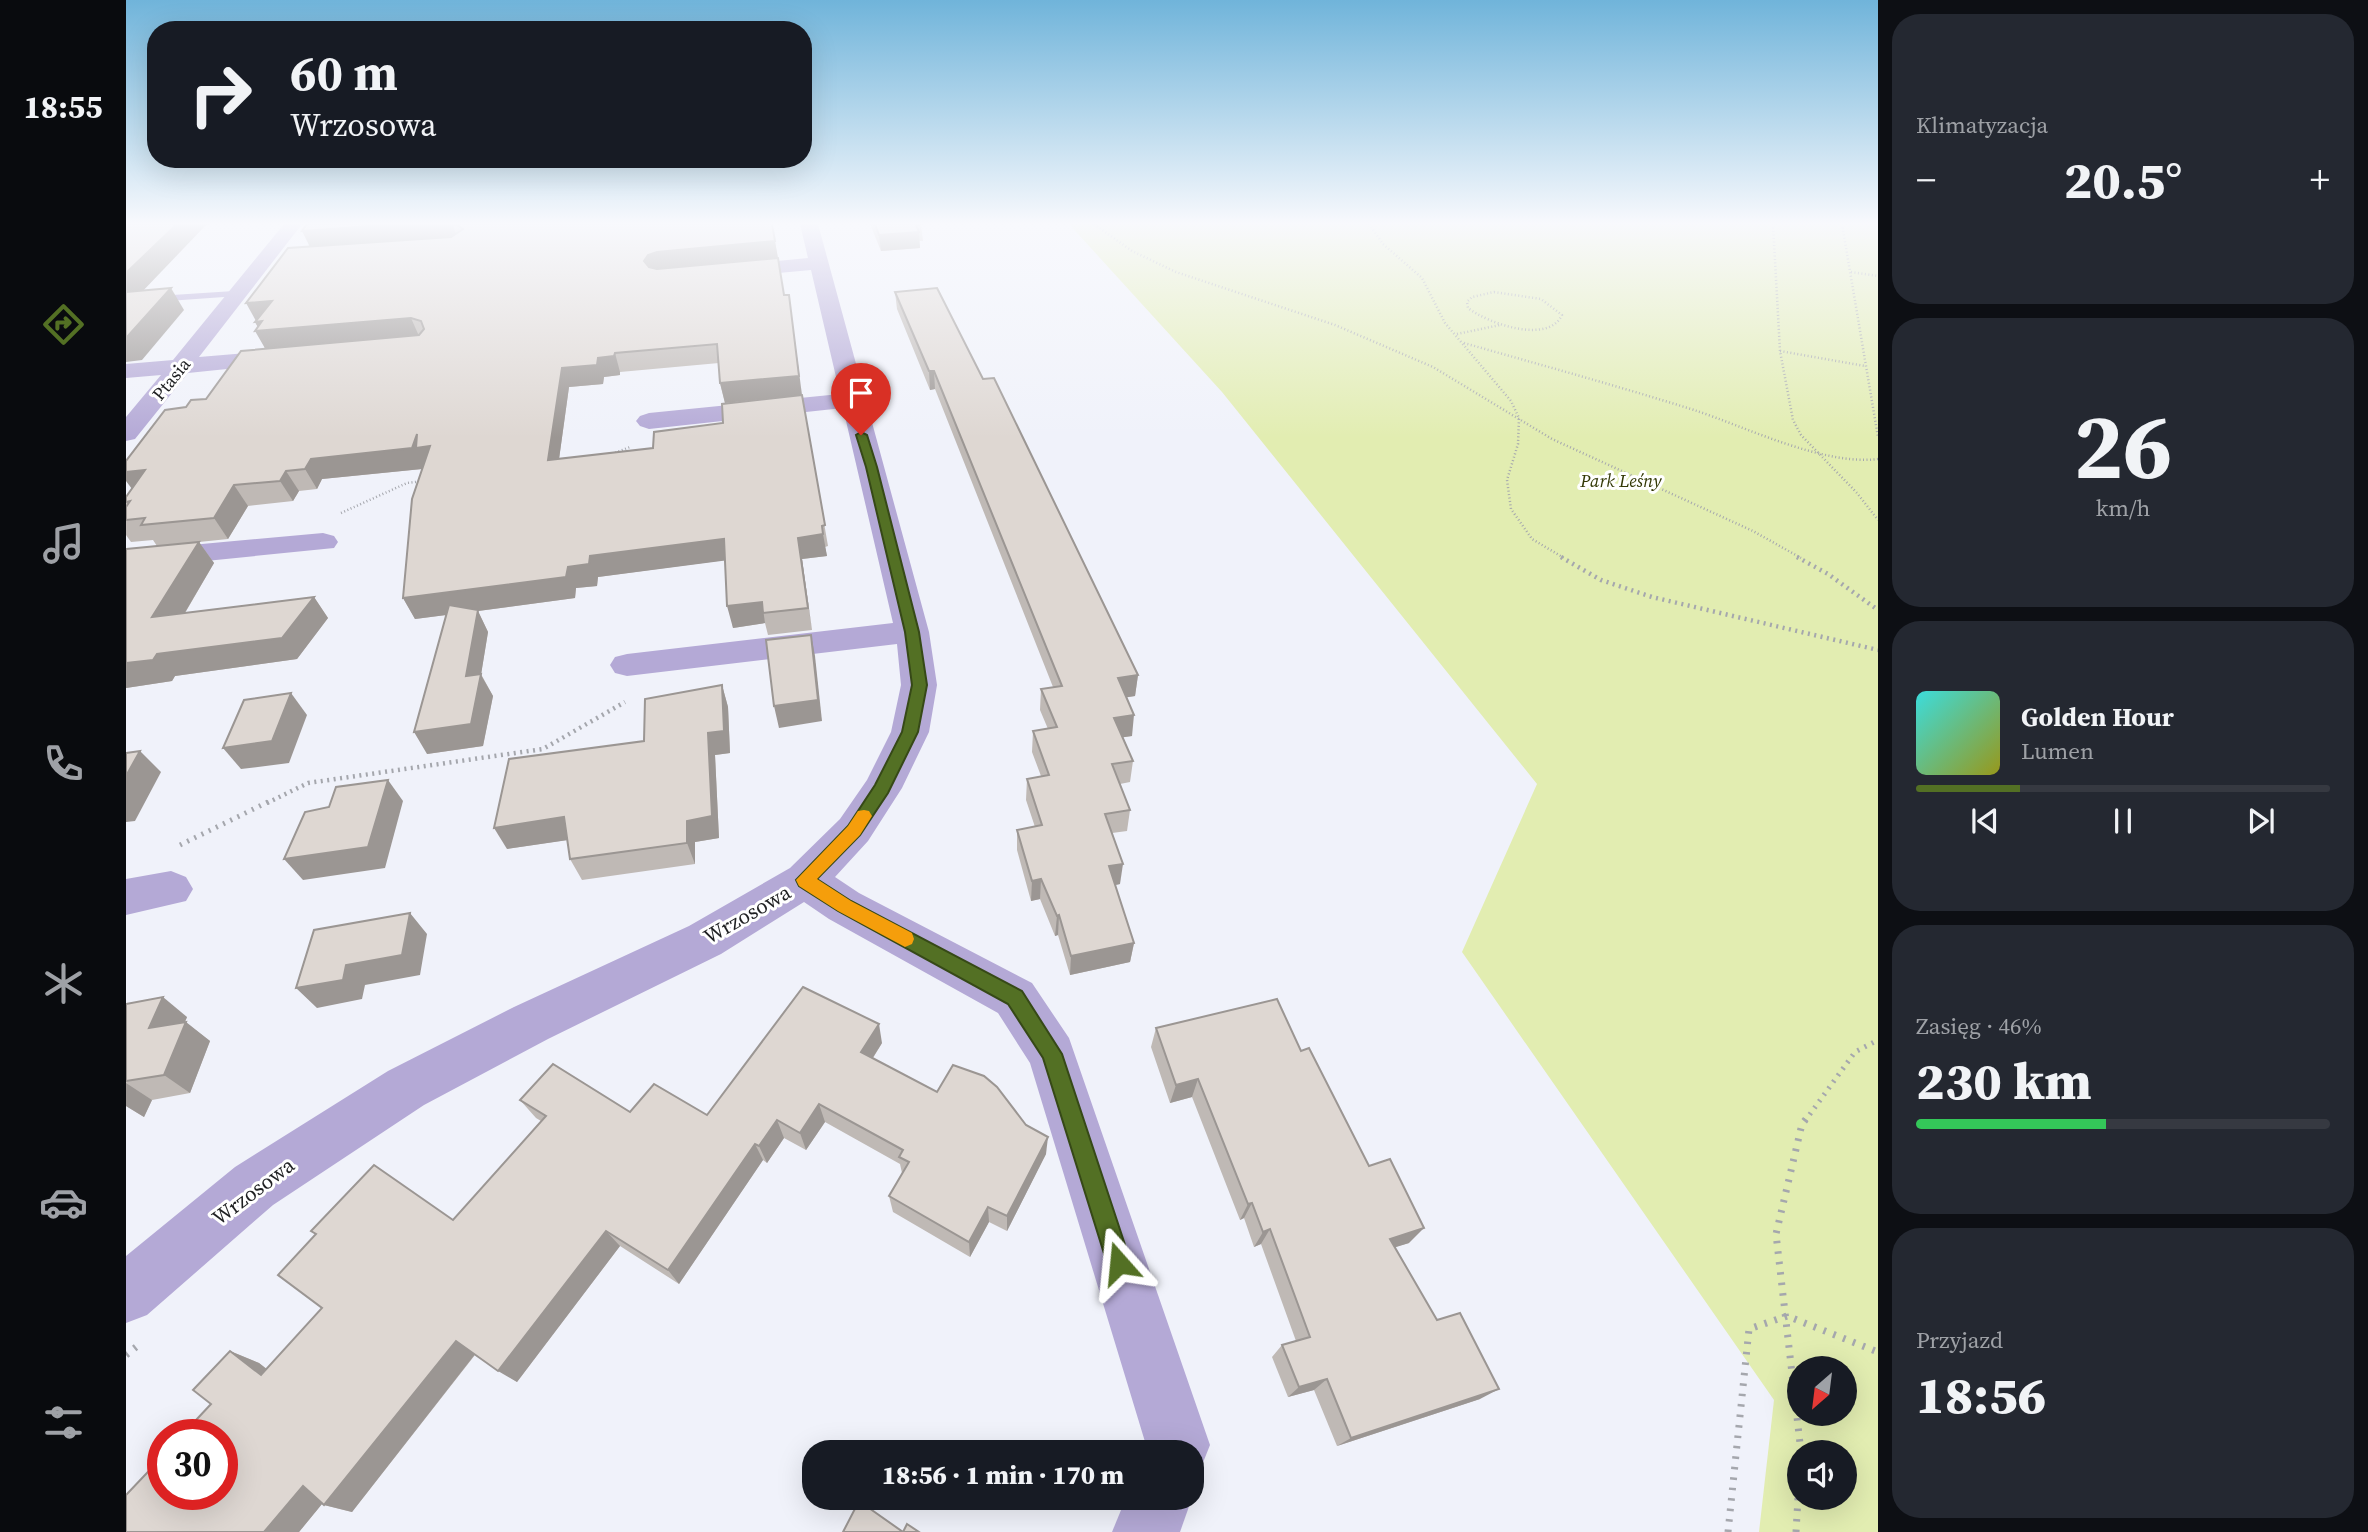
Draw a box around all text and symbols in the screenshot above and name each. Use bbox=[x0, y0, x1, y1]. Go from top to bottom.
text: 60 m bbox=[290, 39, 398, 106]
icon: right bbox=[175, 49, 266, 140]
text: 18:55 bbox=[24, 85, 102, 129]
text: Wrzosowa bbox=[290, 103, 437, 147]
text: Klimatyzacja bbox=[1916, 109, 2048, 141]
text: 20.5° bbox=[2064, 144, 2182, 215]
text: − bbox=[1916, 154, 1936, 206]
text: + bbox=[2310, 154, 2330, 206]
icon: directions bbox=[39, 300, 88, 349]
street label: Ptasia bbox=[146, 352, 196, 406]
pin bbox=[831, 363, 891, 435]
icon: arrive bbox=[842, 374, 880, 412]
text: 26 bbox=[2074, 384, 2172, 508]
park label: Park Leśny bbox=[1579, 468, 1662, 493]
text: km/h bbox=[2096, 492, 2150, 524]
icon: music bbox=[39, 519, 88, 568]
text: Golden Hour bbox=[2021, 699, 2174, 735]
text: Lumen bbox=[2021, 735, 2094, 767]
icon: phone bbox=[39, 739, 88, 788]
icon: previous bbox=[1966, 802, 2004, 840]
icon: pause bbox=[2104, 802, 2142, 840]
icon: next bbox=[2242, 802, 2280, 840]
street label: Wrzosowa bbox=[698, 877, 796, 951]
icon: climate bbox=[39, 959, 88, 1008]
text: Zasięg · 46% bbox=[1916, 1010, 2042, 1042]
text: 230 km bbox=[1916, 1045, 2092, 1116]
street label: Wrzosowa bbox=[206, 1150, 300, 1232]
icon: car bbox=[39, 1178, 88, 1227]
position arrow bbox=[1082, 1226, 1156, 1300]
text: Przyjazd bbox=[1916, 1324, 2003, 1356]
north arrow bbox=[1787, 1356, 1857, 1426]
map controls bbox=[1787, 1356, 1857, 1510]
text: 18:56 bbox=[1916, 1359, 2046, 1430]
icon: filters bbox=[39, 1398, 88, 1447]
speed limit sign: 30 bbox=[147, 1419, 238, 1510]
button: sound bbox=[1787, 1440, 1857, 1510]
text: 18:56 · 1 min · 170 m bbox=[882, 1457, 1124, 1493]

